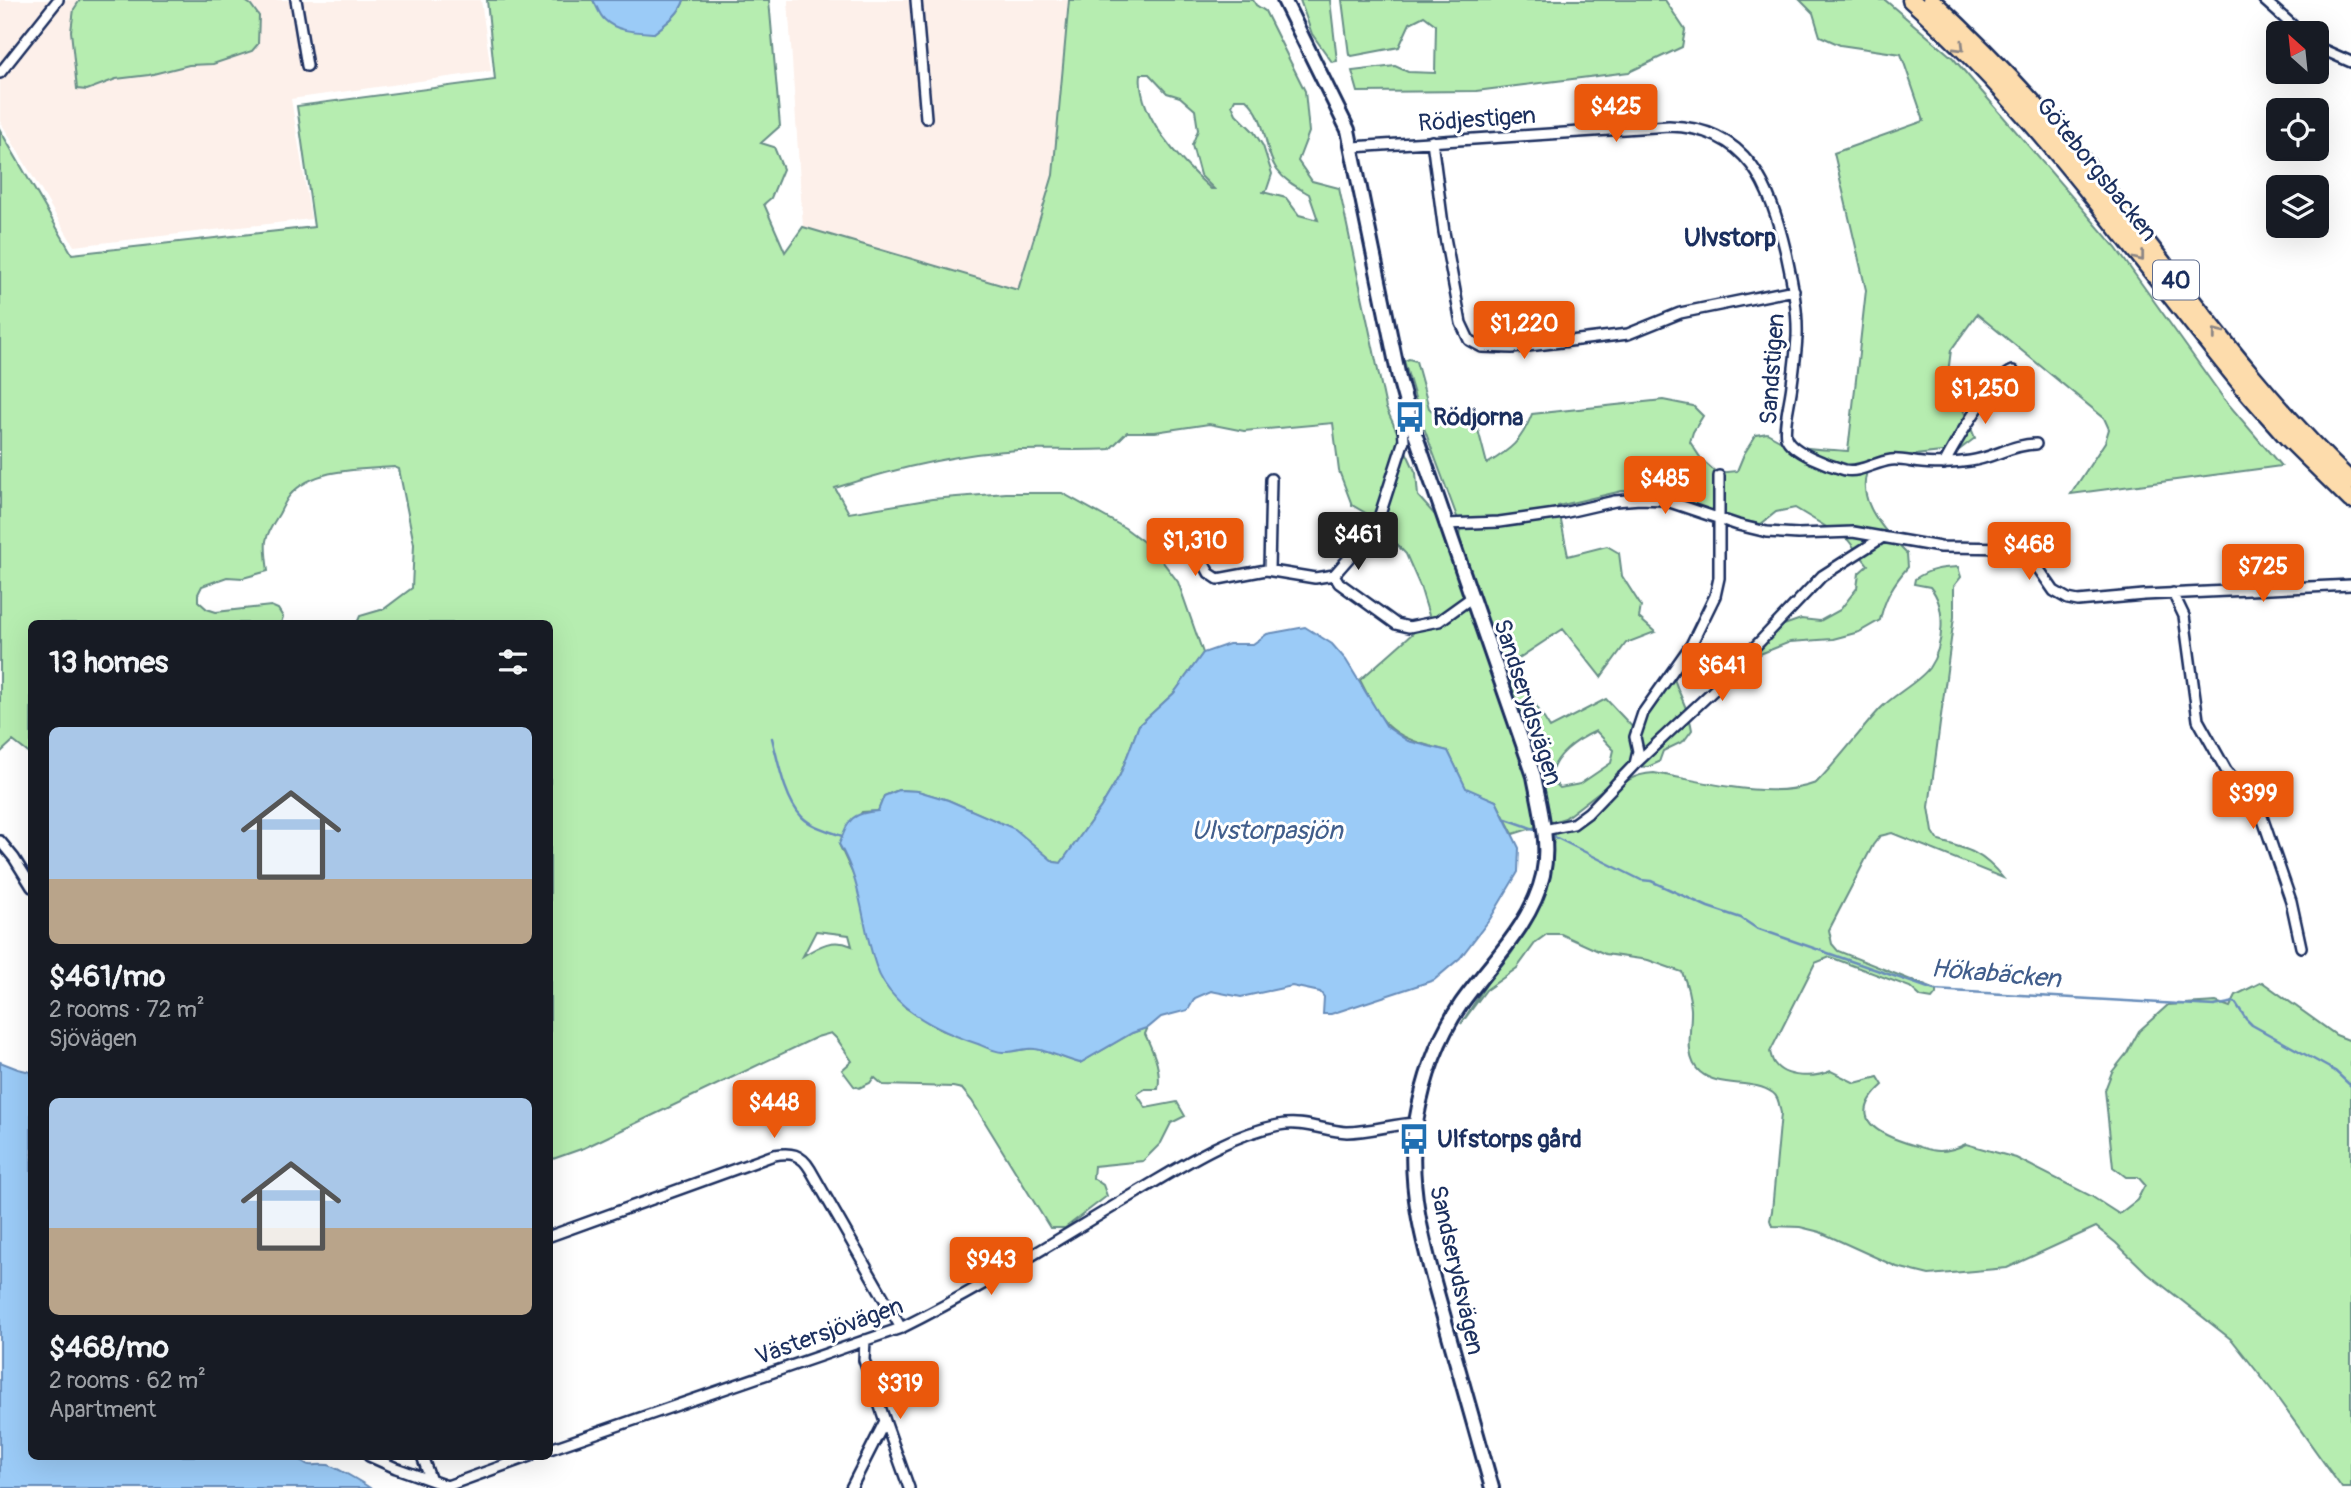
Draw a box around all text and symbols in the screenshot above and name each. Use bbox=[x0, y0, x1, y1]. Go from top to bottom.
north arrow bbox=[2266, 21, 2329, 84]
map controls bbox=[2266, 21, 2329, 238]
one-way arrow bbox=[1952, 39, 1965, 52]
pin: $425 bbox=[1575, 85, 1657, 144]
text: $425 bbox=[1590, 92, 1642, 121]
street label: Göteborgsbacken bbox=[2030, 92, 2163, 247]
button: locate bbox=[2266, 98, 2329, 161]
street label: Rödjestigen bbox=[1417, 101, 1537, 138]
button: layers bbox=[2266, 175, 2329, 238]
district label: Ulvstorp bbox=[1684, 222, 1776, 254]
one-way arrow bbox=[2131, 249, 2144, 262]
road number: 40 bbox=[2153, 260, 2199, 300]
pin: $1,220 bbox=[1467, 302, 1581, 361]
text: $1,220 bbox=[1490, 309, 1558, 338]
street label: Sandstigen bbox=[1754, 312, 1791, 426]
one-way arrow bbox=[2213, 329, 2225, 342]
pin: $1,250 bbox=[1928, 366, 2042, 426]
text: $1,250 bbox=[1951, 374, 2019, 403]
bus stop icon: Rödjorna bbox=[1393, 400, 1427, 434]
place label: Rödjorna bbox=[1433, 403, 1524, 432]
pin: $485 bbox=[1624, 456, 1706, 516]
text: $485 bbox=[1640, 464, 1690, 493]
pin: $461 bbox=[1317, 512, 1399, 572]
pin: $1,310 bbox=[1138, 518, 1252, 578]
text: $461 bbox=[1334, 520, 1382, 549]
pin: $468 bbox=[1988, 522, 2070, 582]
text: $1,310 bbox=[1163, 526, 1227, 555]
text: $468 bbox=[2004, 530, 2054, 559]
pin: $725 bbox=[2222, 544, 2304, 604]
text: $725 bbox=[2238, 552, 2288, 581]
street label: Sandserydsvägen bbox=[1487, 615, 1568, 789]
icon: filters bbox=[494, 643, 532, 681]
text: 13 homes bbox=[49, 644, 168, 681]
pin: $641 bbox=[1681, 644, 1763, 703]
text: $641 bbox=[1698, 651, 1746, 680]
icon: home bbox=[228, 772, 354, 898]
pin: $399 bbox=[2212, 772, 2294, 831]
text: $399 bbox=[2229, 779, 2278, 808]
water label: Ulvstorpasjön bbox=[1191, 815, 1344, 847]
water label: Hökabäcken bbox=[1930, 952, 2063, 996]
text: $461/mo bbox=[49, 958, 165, 995]
text: 2 rooms · 72 m² bbox=[49, 995, 205, 1024]
text: Sjövägen bbox=[49, 1024, 137, 1053]
pin: $448 bbox=[733, 1080, 815, 1140]
text: $448 bbox=[749, 1088, 799, 1117]
bus stop icon: Ulfstorps gård bbox=[1397, 1122, 1431, 1156]
place label: Ulfstorps gård bbox=[1437, 1125, 1582, 1154]
icon: home bbox=[228, 1143, 354, 1269]
street label: Sandserydsvägen bbox=[1423, 1183, 1490, 1358]
pin: $943 bbox=[950, 1238, 1032, 1297]
text: $943 bbox=[966, 1245, 1016, 1274]
street label: Västersjövägen bbox=[751, 1291, 907, 1372]
text: $468/mo bbox=[49, 1329, 169, 1366]
pin: $319 bbox=[859, 1362, 941, 1421]
text: 2 rooms · 62 m² bbox=[49, 1366, 206, 1395]
text: $319 bbox=[877, 1369, 923, 1398]
text: Apartment bbox=[49, 1395, 156, 1424]

